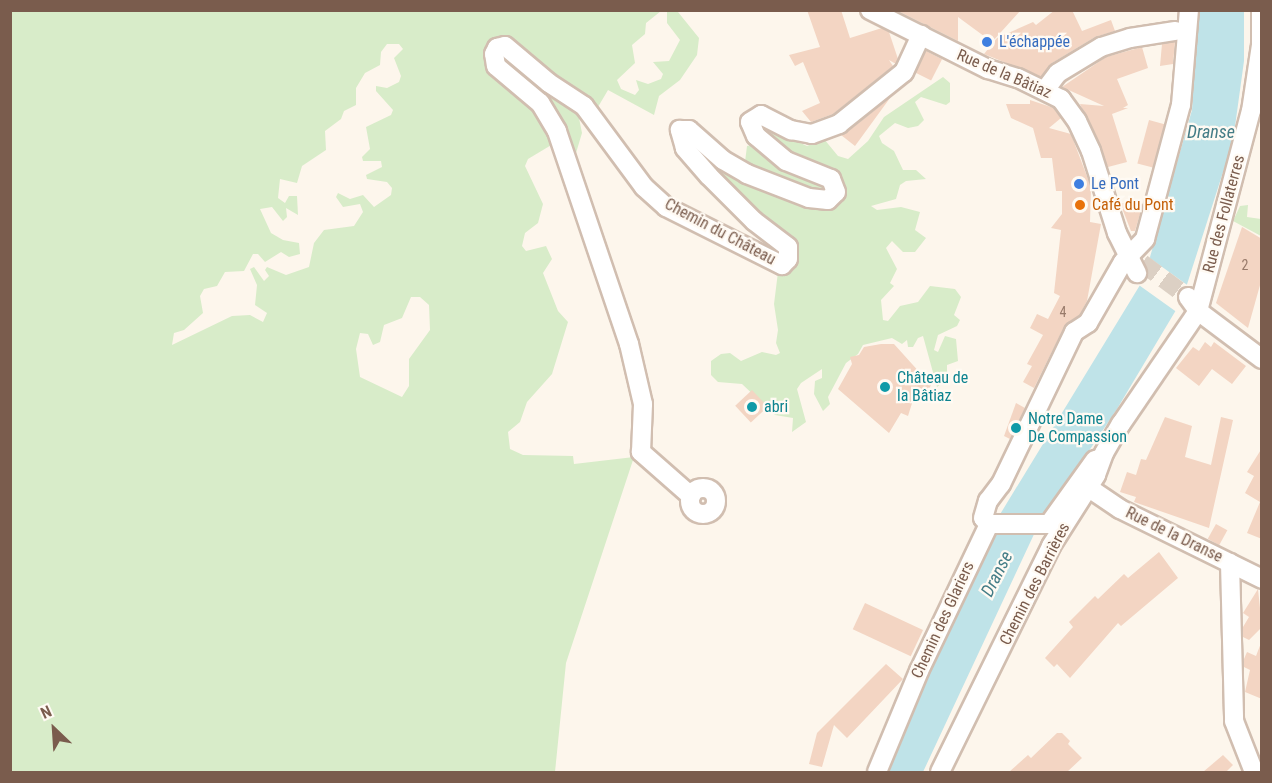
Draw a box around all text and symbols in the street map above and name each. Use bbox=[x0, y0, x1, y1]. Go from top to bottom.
place label: L'échappée bbox=[999, 32, 1070, 52]
marker: L'échappée bbox=[980, 35, 994, 49]
street label: Rue de la Bâtiaz bbox=[954, 45, 1054, 103]
water label: Dranse bbox=[1187, 121, 1235, 143]
street label: Rue des Follaterres bbox=[1199, 153, 1249, 275]
place label: Le Pont bbox=[1091, 174, 1139, 194]
marker: Le Pont bbox=[1072, 177, 1086, 191]
street label: Chemin du Château bbox=[661, 195, 779, 269]
place label: Café du Pont bbox=[1092, 195, 1173, 215]
marker: Café du Pont bbox=[1073, 198, 1087, 212]
house number: 2 bbox=[1242, 257, 1248, 273]
house number: 4 bbox=[1060, 304, 1066, 320]
place label: Château de la Bâtiaz bbox=[897, 368, 968, 406]
marker: Château de la Bâtiaz bbox=[878, 380, 892, 394]
place label: abri bbox=[764, 397, 788, 417]
marker: abri bbox=[745, 400, 759, 414]
place label: Notre Dame De Compassion bbox=[1028, 409, 1127, 447]
marker: Notre Dame De Compassion bbox=[1009, 421, 1023, 435]
street label: Rue de la Dranse bbox=[1122, 503, 1226, 567]
street label: Chemin des Barrières bbox=[996, 520, 1074, 648]
water label: Dranse bbox=[977, 548, 1017, 600]
street label: Chemin des Glariers bbox=[907, 558, 979, 682]
north arrow bbox=[24, 699, 84, 759]
text: N bbox=[38, 702, 55, 723]

